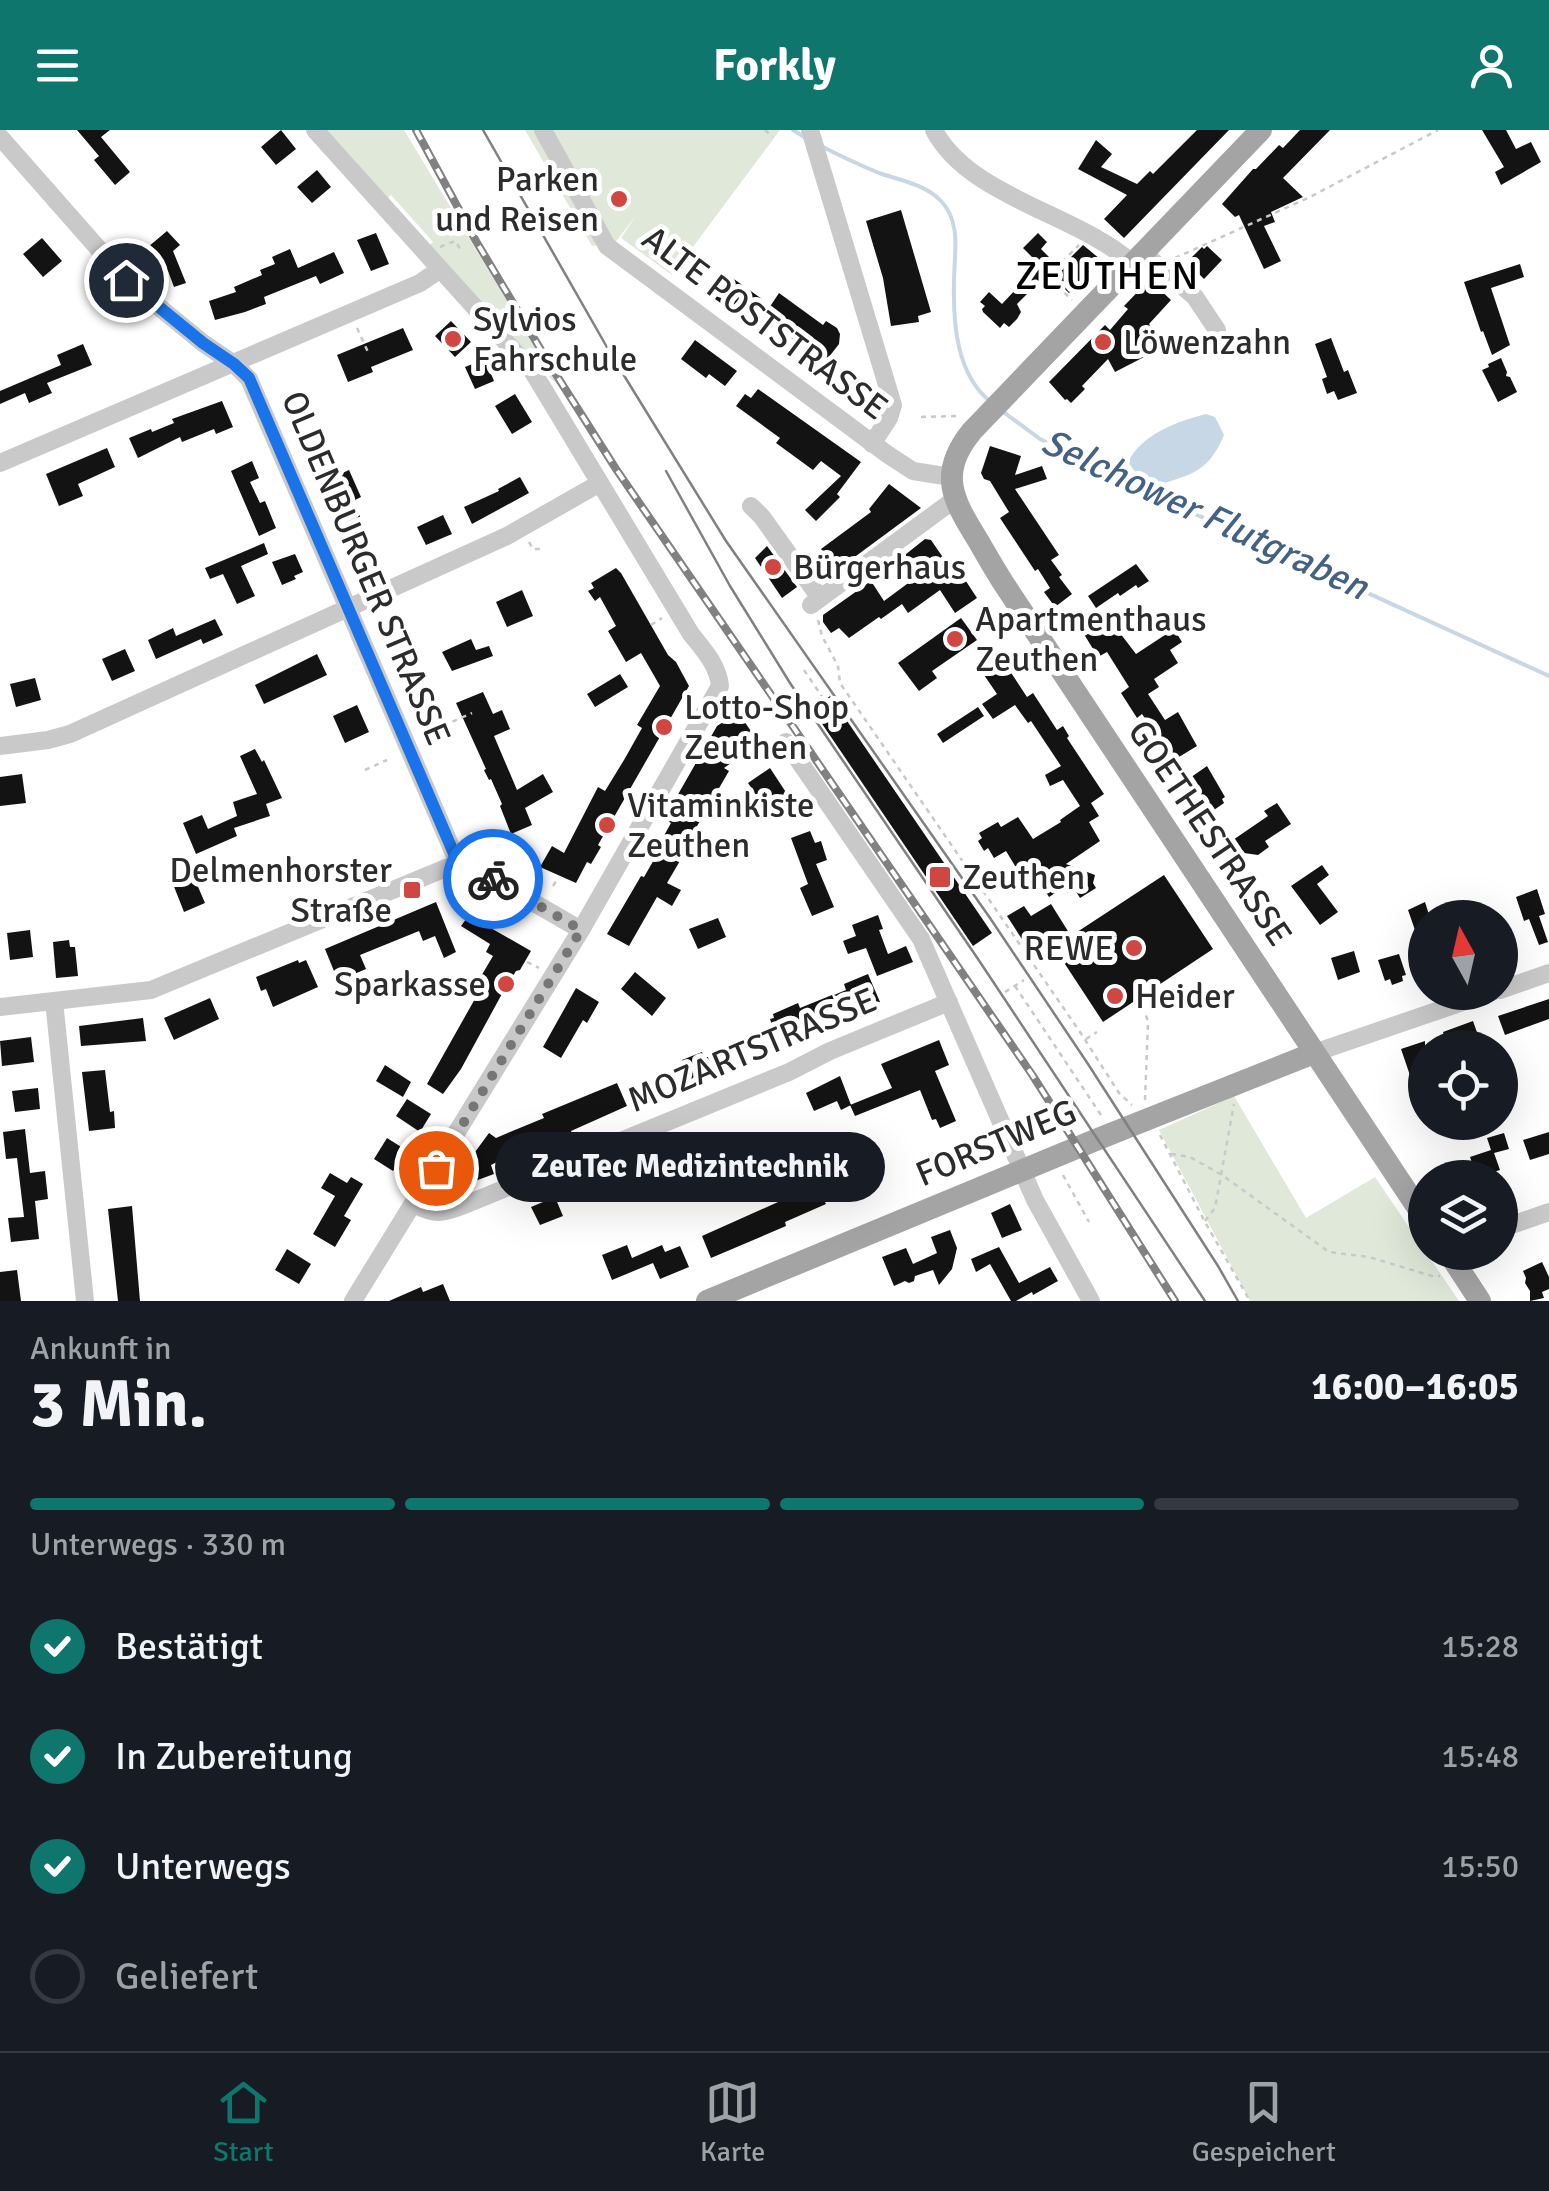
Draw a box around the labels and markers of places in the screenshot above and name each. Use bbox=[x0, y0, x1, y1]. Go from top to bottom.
place label: Parken und Reisen bbox=[435, 158, 599, 241]
marker: Parken und Reisen bbox=[608, 188, 630, 210]
pin bbox=[84, 238, 169, 323]
place label: Sylvios Fahrschule bbox=[473, 298, 637, 381]
place label: Löwenzahn bbox=[1123, 321, 1291, 364]
marker: Sylvios Fahrschule bbox=[442, 328, 464, 350]
marker: Löwenzahn bbox=[1092, 331, 1114, 353]
place label: Bürgerhaus bbox=[793, 546, 966, 589]
marker: Bürgerhaus bbox=[762, 556, 784, 578]
place label: Apartmenthaus Zeuthen bbox=[975, 598, 1207, 681]
marker: Apartmenthaus Zeuthen bbox=[944, 628, 966, 650]
place label: Lotto-Shop Zeuthen bbox=[684, 686, 849, 769]
marker: Lotto-Shop Zeuthen bbox=[653, 716, 675, 738]
place label: Vitaminkiste Zeuthen bbox=[627, 784, 814, 867]
marker: Vitaminkiste Zeuthen bbox=[596, 814, 618, 836]
place label: Delmenhorster Straße bbox=[169, 849, 392, 932]
place label: Zeuthen bbox=[962, 856, 1085, 899]
marker: Zeuthen bbox=[927, 864, 953, 890]
marker: Delmenhorster Straße bbox=[401, 879, 423, 901]
place label: REWE bbox=[1024, 927, 1114, 970]
marker: REWE bbox=[1123, 937, 1145, 959]
place label: Sparkasse bbox=[334, 963, 486, 1006]
marker: Sparkasse bbox=[495, 973, 517, 995]
place label: Heider bbox=[1135, 975, 1235, 1018]
marker: Heider bbox=[1104, 985, 1126, 1007]
pin bbox=[394, 1126, 479, 1211]
callout: ZeuTec Medizintechnik bbox=[496, 1133, 886, 1203]

